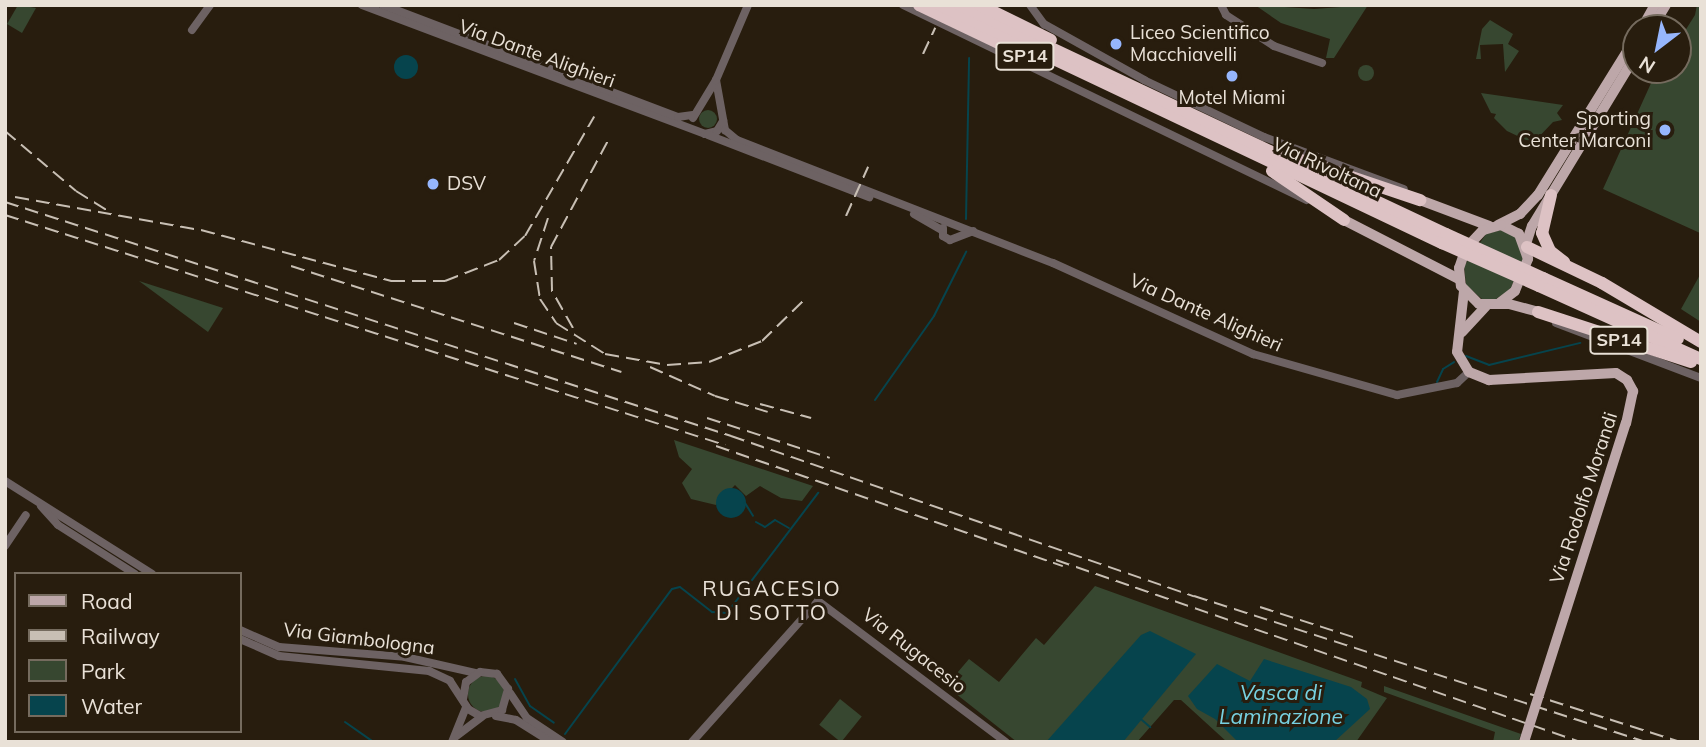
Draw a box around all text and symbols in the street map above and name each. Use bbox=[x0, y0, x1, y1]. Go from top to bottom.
north arrow bbox=[1622, 14, 1692, 84]
street label: Via Dante Alighieri bbox=[456, 15, 618, 93]
place label: Liceo Scientifico Macchiavelli bbox=[1130, 22, 1270, 66]
marker: Liceo Scientifico Macchiavelli bbox=[1108, 36, 1124, 52]
road number: SP14 bbox=[995, 42, 1055, 70]
text: N bbox=[1634, 51, 1659, 79]
marker: Motel Miami bbox=[1224, 68, 1240, 84]
place label: Motel Miami bbox=[1179, 87, 1285, 109]
place label: Sporting Center Marconi bbox=[1518, 108, 1651, 152]
marker: Sporting Center Marconi bbox=[1657, 122, 1673, 138]
street label: Via Rivoltana bbox=[1269, 133, 1385, 203]
place label: DSV bbox=[447, 173, 486, 195]
marker: DSV bbox=[425, 176, 441, 192]
street label: Via Dante Alighieri bbox=[1126, 269, 1286, 357]
road number: SP14 bbox=[1589, 326, 1649, 354]
street label: Via Rodolfo Morandi bbox=[1545, 409, 1623, 587]
legend bbox=[14, 572, 242, 733]
district label: RUGACESIO DI SOTTO bbox=[703, 575, 841, 625]
text: Road bbox=[81, 588, 132, 614]
street label: Via Rugacesio bbox=[858, 603, 970, 699]
street label: Via Giambologna bbox=[282, 618, 436, 660]
text: Railway bbox=[81, 623, 160, 649]
text: Park bbox=[81, 658, 125, 684]
water label: Vasca di Laminazione bbox=[1219, 679, 1343, 729]
text: Water bbox=[81, 693, 142, 719]

